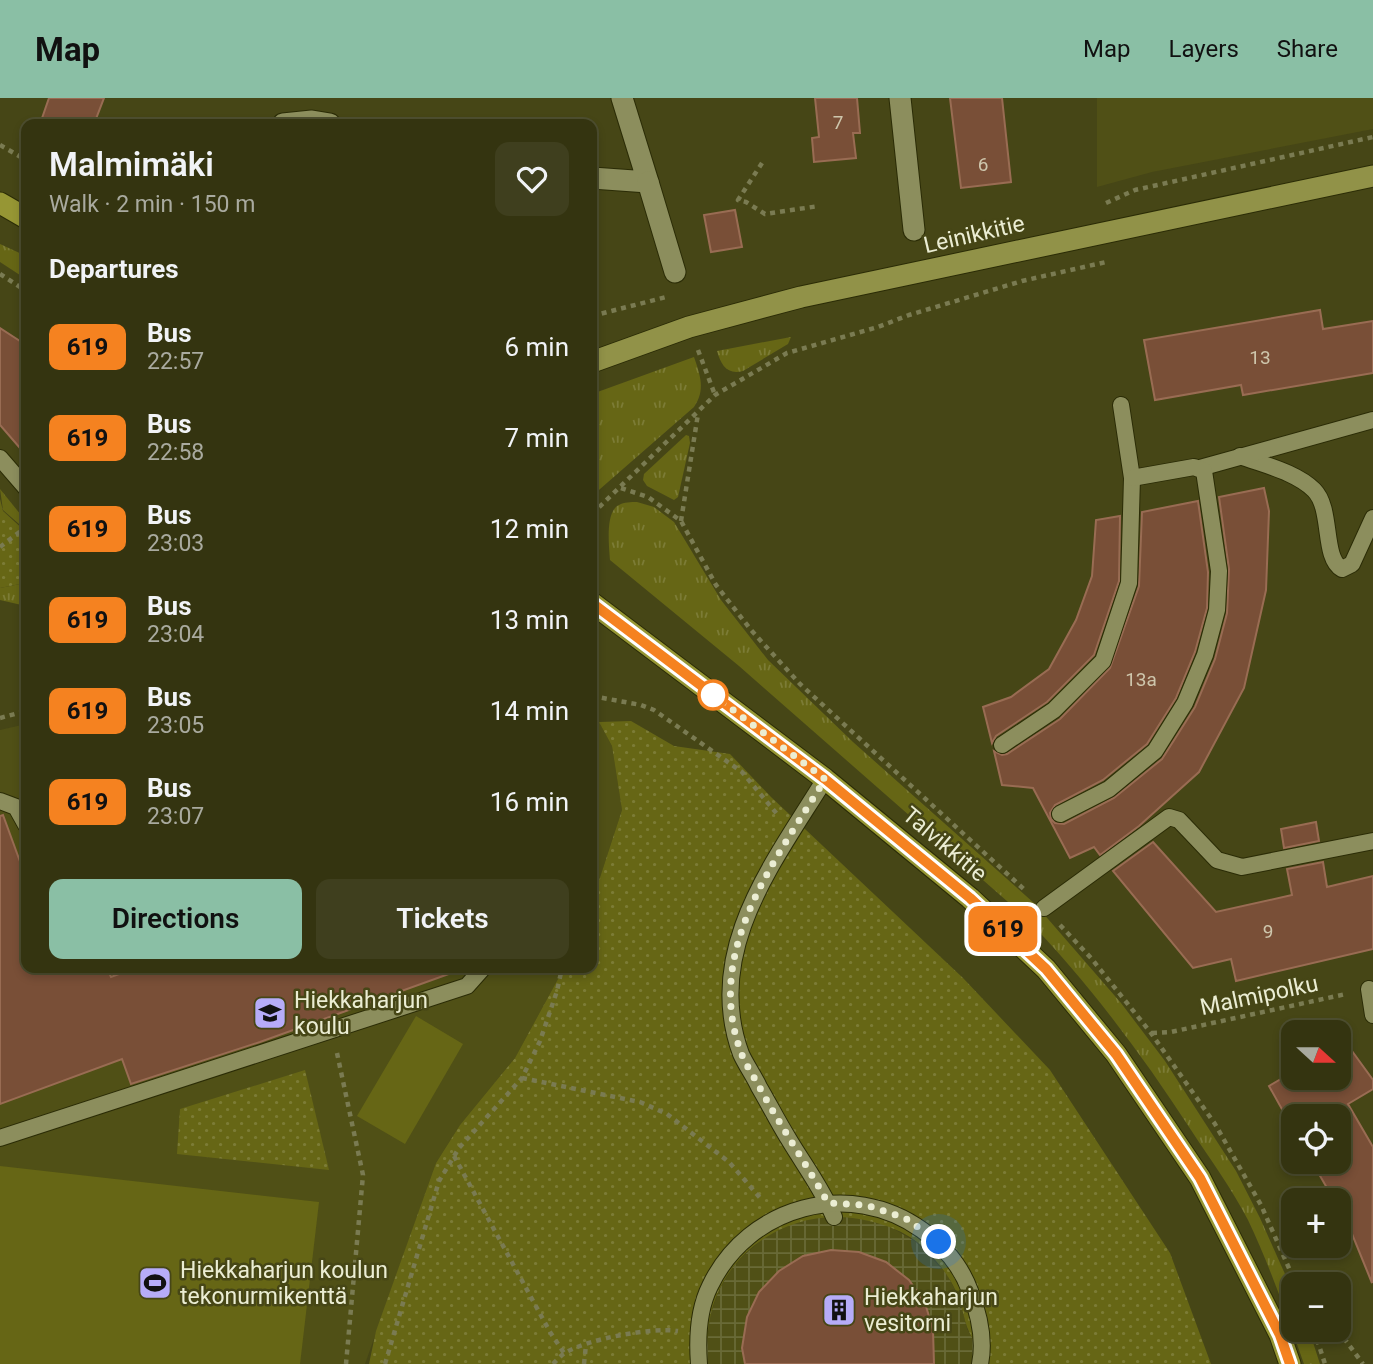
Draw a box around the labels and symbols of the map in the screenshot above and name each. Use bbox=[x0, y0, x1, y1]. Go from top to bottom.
house number: 7 bbox=[833, 111, 843, 134]
house number: 6 bbox=[978, 153, 988, 176]
street label: Leinikkitie bbox=[921, 210, 1027, 259]
house number: 13 bbox=[1249, 346, 1271, 369]
house number: 13a bbox=[1125, 668, 1157, 691]
unlabelled marker bbox=[698, 680, 728, 710]
street label: Talvikkitie bbox=[897, 801, 992, 887]
line badge: 619 bbox=[963, 906, 1043, 952]
house number: 9 bbox=[1263, 920, 1273, 943]
street label: Malmipolku bbox=[1198, 970, 1321, 1021]
place label: Hiekkaharjun koulu bbox=[294, 987, 428, 1040]
school or university icon: Hiekkaharjun koulu bbox=[251, 994, 289, 1032]
north arrow bbox=[1281, 1020, 1351, 1090]
your location bbox=[921, 1224, 956, 1259]
place label: Hiekkaharjun koulun tekonurmikenttä bbox=[180, 1257, 388, 1310]
sports icon: Hiekkaharjun koulun tekonurmikenttä bbox=[136, 1264, 174, 1302]
place label: Hiekkaharjun vesitorni bbox=[864, 1284, 998, 1337]
building icon: Hiekkaharjun vesitorni bbox=[820, 1291, 858, 1329]

